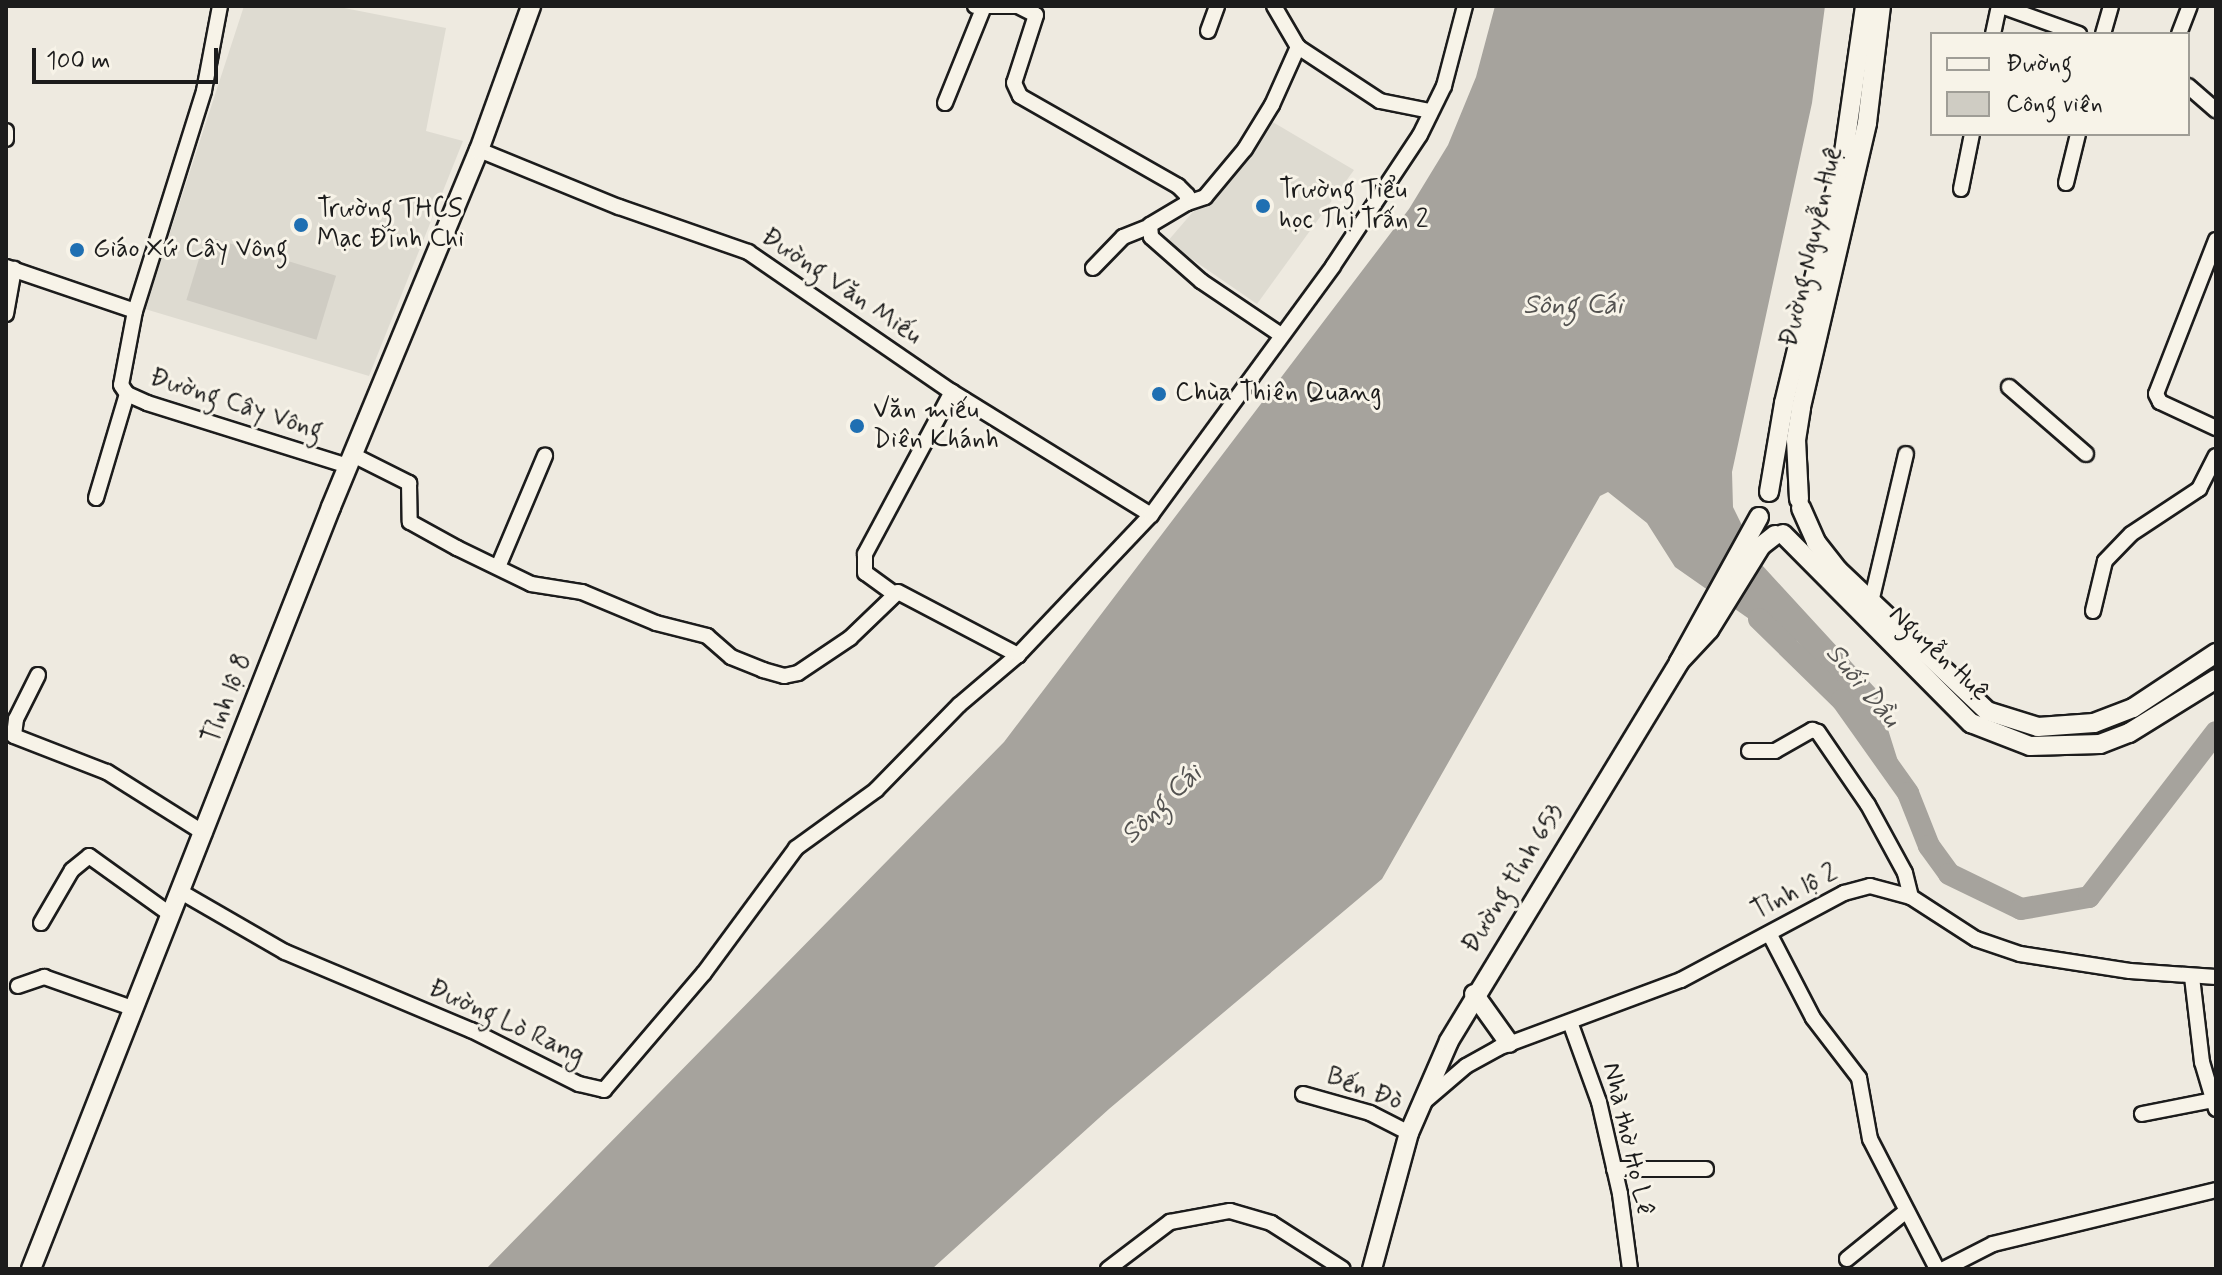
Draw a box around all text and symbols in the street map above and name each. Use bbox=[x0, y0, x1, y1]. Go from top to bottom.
scale bar bbox=[36, 32, 222, 82]
legend bbox=[1930, 32, 2190, 136]
text: 100 m bbox=[46, 46, 110, 77]
text: Đường bbox=[2006, 49, 2072, 80]
text: Công viên bbox=[2006, 89, 2103, 120]
street label: Đường Nguyễn Huệ bbox=[1774, 143, 1850, 351]
place label: Trường Tiểu học Thị Trấn 2 bbox=[1279, 175, 1427, 236]
place label: Trường THCS Mạc Đĩnh Chi bbox=[317, 194, 467, 256]
marker: Trường Tiểu học Thị Trấn 2 bbox=[1254, 197, 1272, 215]
marker: Trường THCS Mạc Đĩnh Chi bbox=[292, 216, 310, 234]
street label: Đường Văn Miếu bbox=[757, 223, 925, 351]
place label: Giáo Xứ Cây Vông bbox=[93, 234, 288, 266]
marker: Giáo Xứ Cây Vông bbox=[68, 241, 86, 259]
water label: Sông Cái bbox=[1522, 289, 1624, 323]
street label: Đường Cây Vông bbox=[145, 362, 327, 448]
place label: Chùa Thiên Quang bbox=[1175, 378, 1376, 410]
marker: Chùa Thiên Quang bbox=[1150, 385, 1168, 403]
place label: Văn miếu Diên Khánh bbox=[873, 395, 1001, 456]
marker: Văn miếu Diên Khánh bbox=[848, 417, 866, 435]
street label: Nguyễn Huệ bbox=[1881, 599, 1995, 709]
water label: Suối Dầu bbox=[1817, 637, 1907, 735]
street label: Tỉnh lộ 8 bbox=[196, 649, 260, 749]
water label: Sông Cái bbox=[1114, 758, 1210, 852]
street label: Đường tỉnh 653 bbox=[1455, 798, 1573, 960]
street label: Tỉnh lộ 2 bbox=[1746, 858, 1844, 928]
street label: Đường Lò Rang bbox=[423, 973, 589, 1073]
street label: Nhà thờ Họ Lê bbox=[1594, 1060, 1660, 1218]
street label: Bến Đò bbox=[1322, 1062, 1406, 1118]

